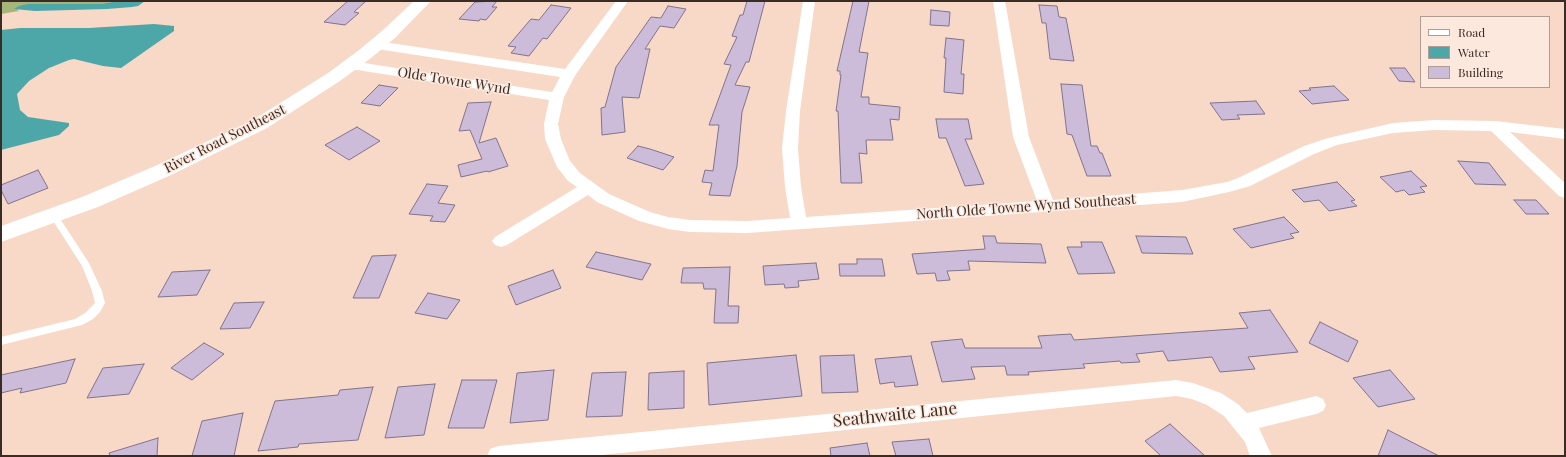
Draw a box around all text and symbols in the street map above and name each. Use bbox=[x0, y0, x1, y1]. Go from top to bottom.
legend bbox=[1420, 16, 1550, 88]
text: Road bbox=[1458, 24, 1485, 40]
text: Water bbox=[1458, 44, 1490, 60]
street label: Olde Towne Wynd bbox=[396, 64, 512, 98]
text: Building bbox=[1458, 64, 1503, 80]
street label: River Road Southeast bbox=[162, 101, 288, 177]
street label: North Olde Towne Wynd Southeast bbox=[916, 191, 1136, 223]
street label: Seathwaite Lane bbox=[832, 398, 958, 432]

